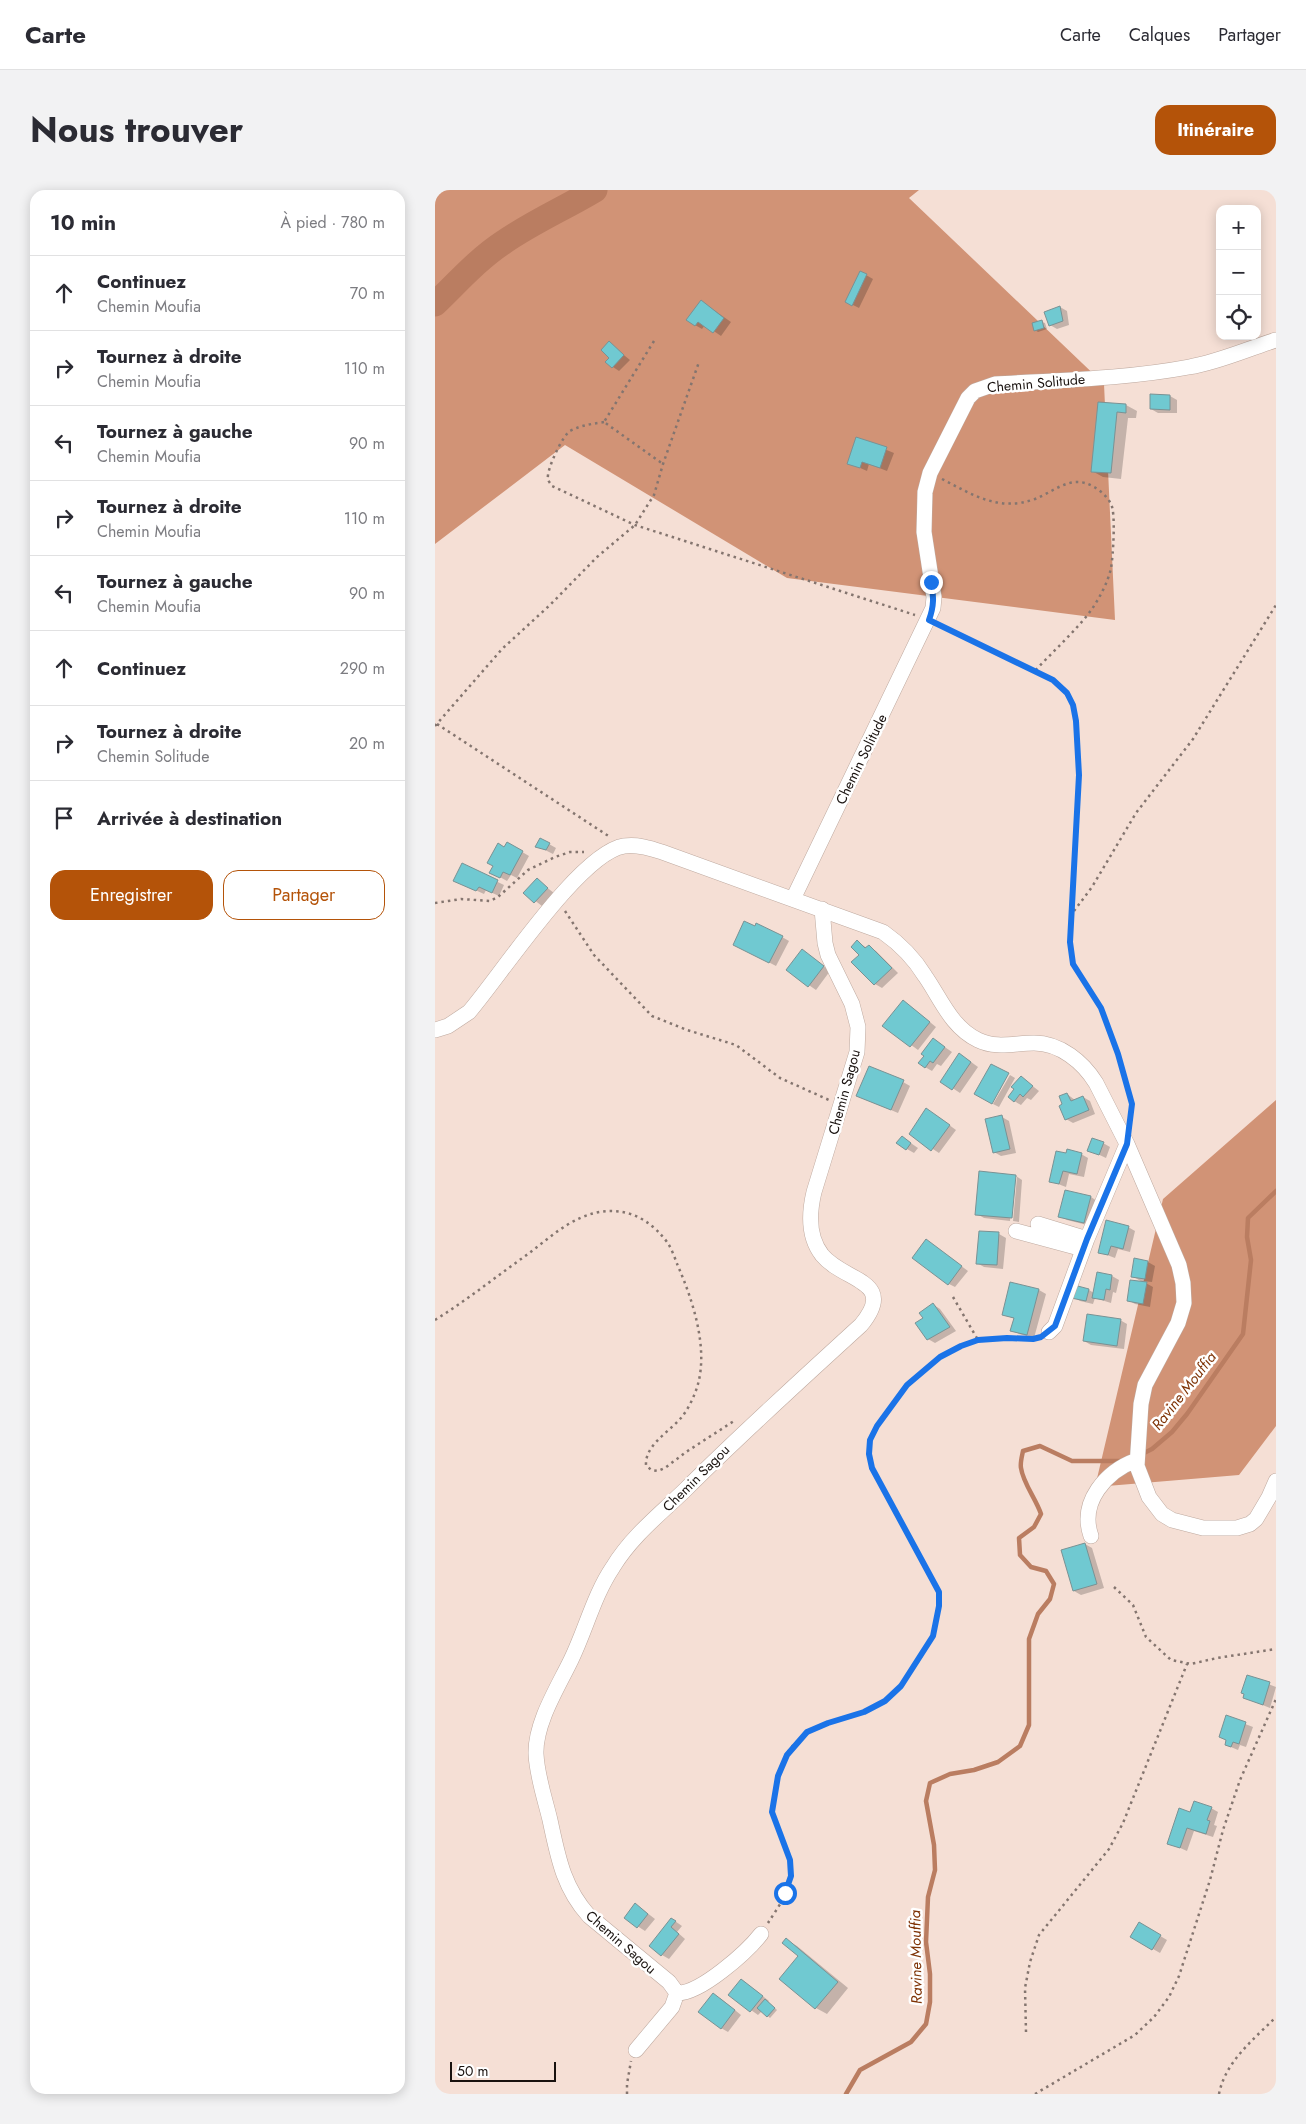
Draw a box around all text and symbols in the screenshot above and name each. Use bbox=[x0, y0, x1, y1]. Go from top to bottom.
text: Carte bbox=[25, 17, 86, 52]
text: Carte bbox=[1060, 22, 1101, 48]
text: Calques bbox=[1129, 22, 1190, 48]
text: Partager bbox=[1218, 22, 1281, 48]
text: Nous trouver bbox=[30, 105, 243, 155]
button: Itinéraire bbox=[1155, 105, 1276, 155]
map controls bbox=[1216, 205, 1261, 340]
button: + bbox=[1216, 205, 1261, 250]
text: 10 min bbox=[50, 208, 116, 238]
text: À pied · 780 m bbox=[281, 211, 385, 234]
button: − bbox=[1216, 250, 1261, 295]
text: Continuez bbox=[97, 268, 186, 295]
icon: ahead bbox=[50, 279, 78, 307]
text: 70 m bbox=[350, 282, 385, 305]
text: Chemin Moufia bbox=[97, 295, 201, 318]
button: locate bbox=[1216, 295, 1261, 340]
text: Tournez à droite bbox=[97, 343, 242, 370]
icon: right bbox=[50, 354, 78, 382]
text: 110 m bbox=[344, 357, 385, 380]
street label: Chemin Solitude bbox=[986, 369, 1086, 397]
text: Chemin Moufia bbox=[97, 370, 201, 393]
text: Tournez à gauche bbox=[97, 418, 253, 445]
icon: left bbox=[50, 429, 78, 457]
text: 90 m bbox=[349, 432, 385, 455]
text: Chemin Moufia bbox=[97, 445, 201, 468]
text: Tournez à droite bbox=[97, 493, 242, 520]
icon: right bbox=[50, 504, 78, 532]
text: 110 m bbox=[344, 507, 385, 530]
text: Chemin Moufia bbox=[97, 520, 201, 543]
text: Tournez à gauche bbox=[97, 568, 253, 595]
route end bbox=[920, 571, 943, 594]
icon: left bbox=[50, 579, 78, 607]
text: 90 m bbox=[349, 582, 385, 605]
text: Chemin Moufia bbox=[97, 595, 201, 618]
icon: ahead bbox=[50, 654, 78, 682]
text: Continuez bbox=[97, 655, 186, 682]
text: 290 m bbox=[340, 657, 385, 680]
street label: Chemin Solitude bbox=[830, 710, 892, 808]
text: Tournez à droite bbox=[97, 718, 242, 745]
icon: right bbox=[50, 729, 78, 757]
text: 20 m bbox=[349, 732, 385, 755]
text: Chemin Solitude bbox=[97, 745, 209, 768]
icon: arrive bbox=[50, 804, 78, 832]
text: Arrivée à destination bbox=[97, 805, 282, 832]
button: Enregistrer bbox=[50, 870, 213, 920]
button: Partager bbox=[223, 870, 385, 920]
street label: Chemin Sagou bbox=[823, 1047, 865, 1137]
water label: Ravine Mouffia bbox=[1146, 1347, 1222, 1435]
street label: Chemin Sagou bbox=[658, 1440, 734, 1516]
route start bbox=[774, 1882, 797, 1905]
street label: Chemin Sagou bbox=[581, 1906, 661, 1978]
water label: Ravine Mouffia bbox=[904, 1909, 928, 2004]
scale bar bbox=[450, 2059, 556, 2082]
text: 50 m bbox=[457, 2061, 488, 2081]

